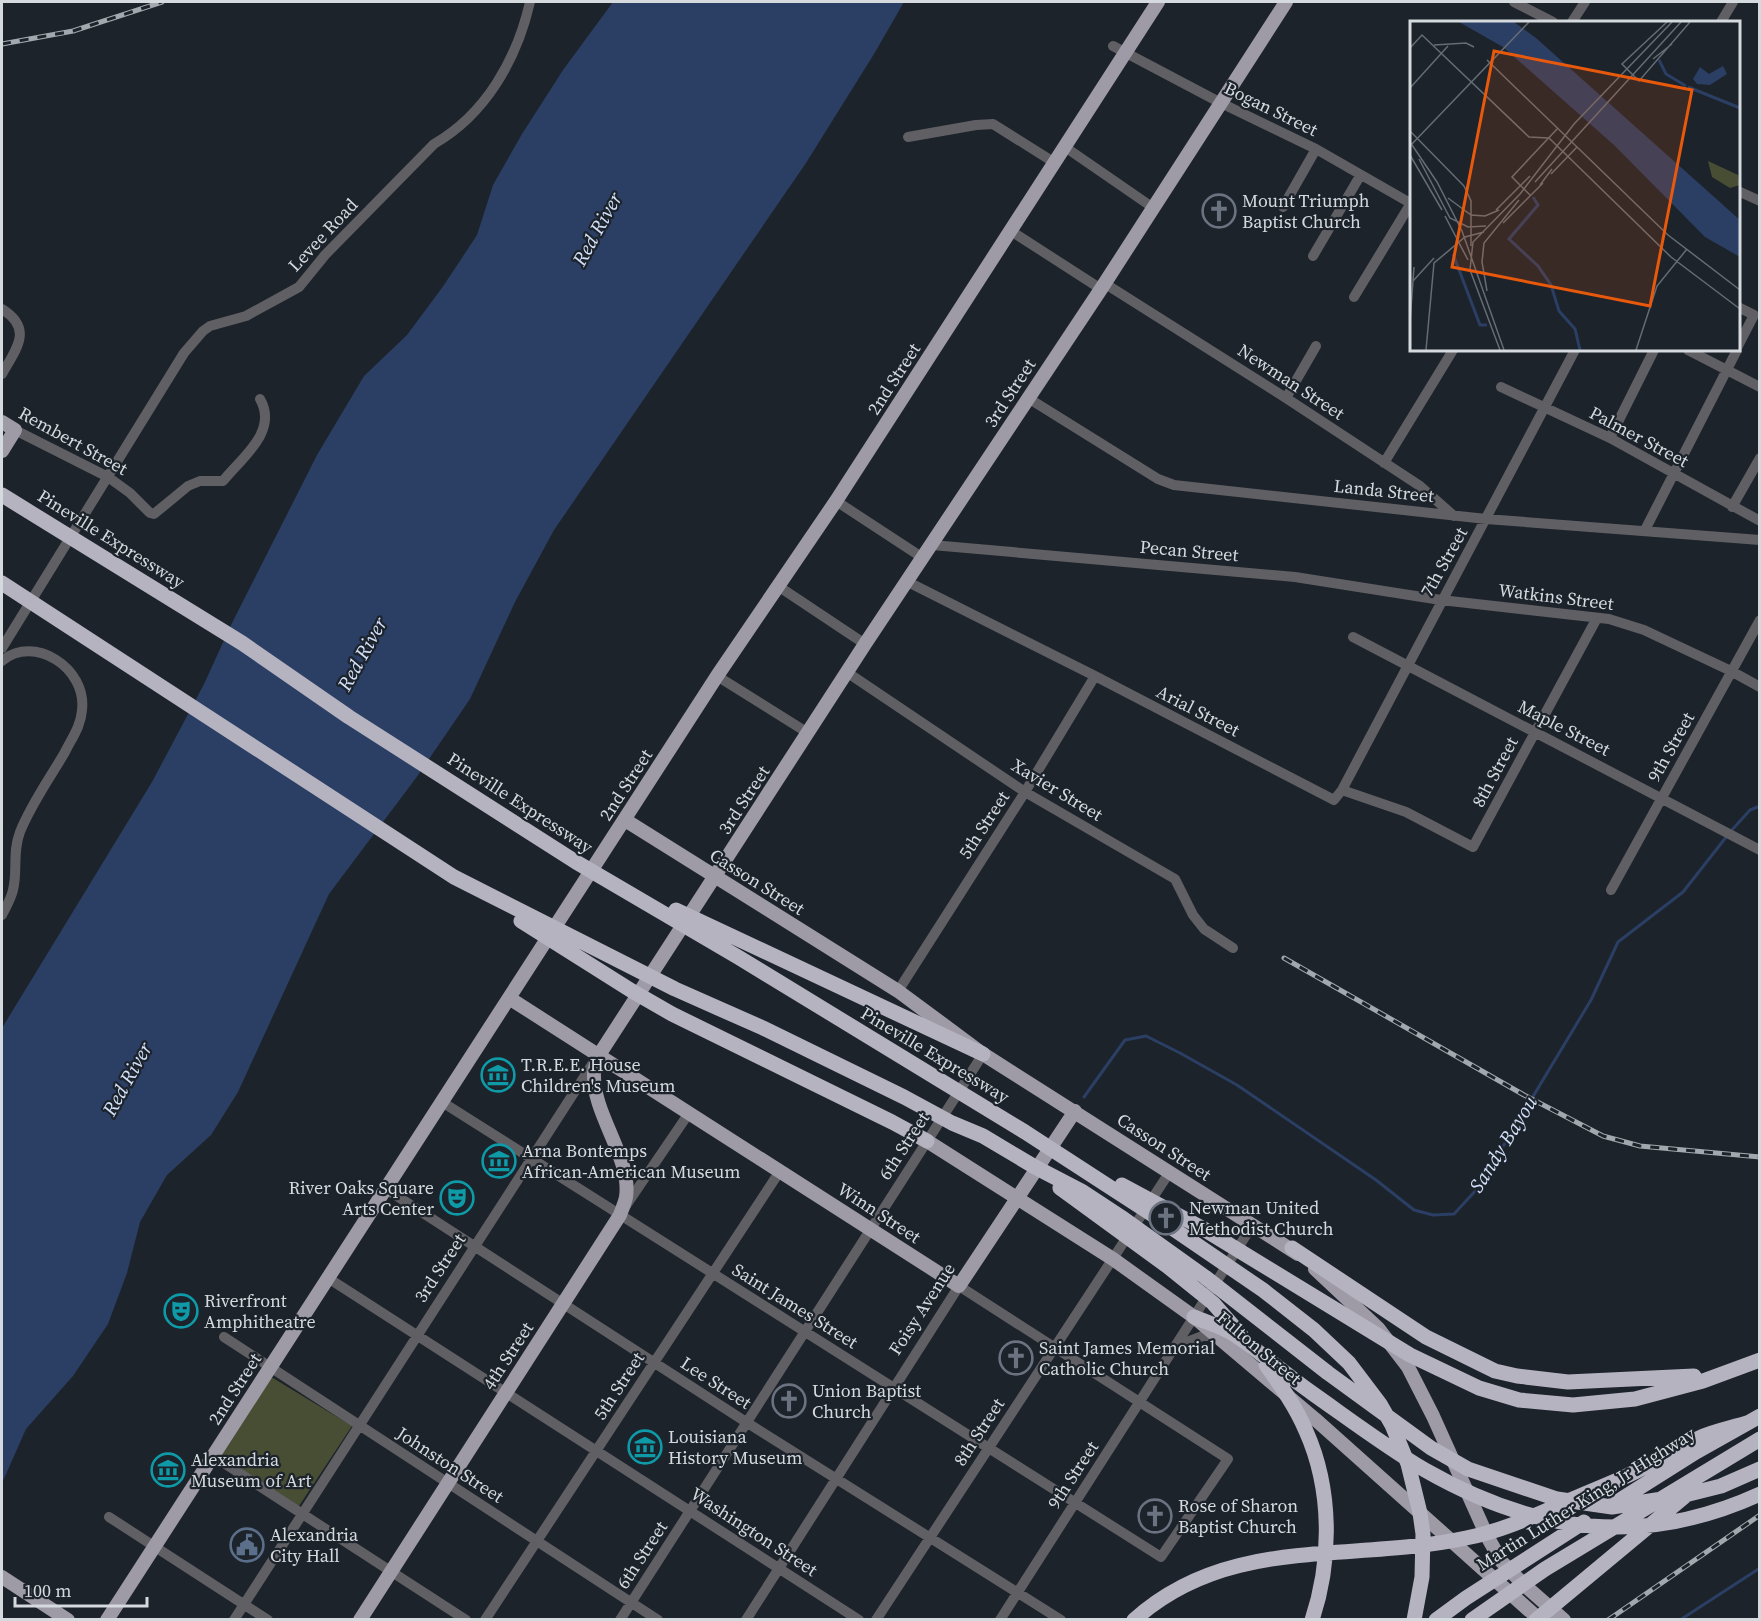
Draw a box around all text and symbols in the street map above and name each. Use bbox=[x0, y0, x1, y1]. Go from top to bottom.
inset map bbox=[1410, 21, 1740, 351]
street label: Bogan Street bbox=[1220, 75, 1322, 142]
water label: Red River bbox=[565, 186, 629, 272]
place label: Mount Triumph Baptist Church bbox=[1242, 188, 1370, 234]
street label: Levee Road bbox=[282, 193, 363, 277]
church icon: Mount Triumph Baptist Church bbox=[1201, 193, 1237, 229]
street label: 2nd Street bbox=[861, 338, 926, 419]
street label: Newman Street bbox=[1233, 338, 1350, 426]
street label: 3rd Street bbox=[978, 353, 1041, 432]
street label: Rembert Street bbox=[14, 400, 132, 481]
street label: Palmer Street bbox=[1585, 400, 1693, 473]
street label: Landa Street bbox=[1333, 473, 1436, 508]
street label: Pineville Expressway bbox=[33, 483, 190, 594]
street label: 7th Street bbox=[1414, 522, 1473, 601]
street label: Pecan Street bbox=[1139, 534, 1240, 567]
street label: Watkins Street bbox=[1497, 577, 1615, 616]
water label: Red River bbox=[330, 611, 394, 697]
street label: Arial Street bbox=[1152, 679, 1244, 742]
street label: Maple Street bbox=[1514, 694, 1615, 762]
street label: 9th Street bbox=[1641, 707, 1700, 786]
street label: 8th Street bbox=[1466, 732, 1524, 811]
street label: 2nd Street bbox=[593, 744, 658, 825]
street label: Pineville Expressway bbox=[443, 746, 599, 860]
street label: Xavier Street bbox=[1007, 752, 1108, 827]
street label: 3rd Street bbox=[712, 760, 775, 839]
street label: 5th Street bbox=[952, 786, 1015, 864]
street label: Casson Street bbox=[705, 842, 810, 921]
street label: Pineville Expressway bbox=[856, 1000, 1015, 1109]
water label: Red River bbox=[95, 1036, 159, 1122]
place label: T.R.E.E. House Children's Museum bbox=[521, 1052, 676, 1098]
museum icon: T.R.E.E. House Children's Museum bbox=[480, 1057, 516, 1093]
water label: Sandy Bayou bbox=[1462, 1090, 1544, 1198]
street label: 6th Street bbox=[872, 1107, 935, 1185]
street label: Casson Street bbox=[1112, 1107, 1216, 1186]
place label: Arna Bontemps African-American Museum bbox=[522, 1138, 740, 1184]
museum icon: Arna Bontemps African-American Museum bbox=[481, 1143, 517, 1179]
place label: River Oaks Square Arts Center bbox=[288, 1175, 434, 1221]
street label: Winn Street bbox=[833, 1176, 926, 1249]
theatre icon: River Oaks Square Arts Center bbox=[439, 1180, 475, 1216]
place label: Newman United Methodist Church bbox=[1189, 1195, 1334, 1241]
church icon: Newman United Methodist Church bbox=[1148, 1200, 1184, 1236]
street label: 3rd Street bbox=[408, 1228, 471, 1307]
street label: Saint James Street bbox=[728, 1257, 863, 1354]
street label: Foisy Avenue bbox=[882, 1258, 961, 1360]
place label: Riverfront Amphitheatre bbox=[204, 1288, 316, 1334]
theatre icon: Riverfront Amphitheatre bbox=[163, 1293, 199, 1329]
street label: Fulton Street bbox=[1212, 1305, 1307, 1390]
street label: 4th Street bbox=[476, 1317, 539, 1395]
place label: Saint James Memorial Catholic Church bbox=[1039, 1335, 1215, 1381]
church icon: Saint James Memorial Catholic Church bbox=[998, 1340, 1034, 1376]
street label: 5th Street bbox=[587, 1347, 650, 1425]
street label: 2nd Street bbox=[202, 1348, 267, 1429]
street label: Lee Street bbox=[676, 1350, 757, 1415]
place label: Union Baptist Church bbox=[812, 1378, 921, 1424]
church icon: Union Baptist Church bbox=[771, 1383, 807, 1419]
street label: 8th Street bbox=[947, 1393, 1010, 1471]
street label: Johnston Street bbox=[391, 1420, 509, 1509]
street label: Martin Luther King, Jr Highway bbox=[1472, 1420, 1701, 1576]
place label: Louisiana History Museum bbox=[668, 1424, 802, 1470]
museum icon: Louisiana History Museum bbox=[627, 1429, 663, 1465]
street label: 9th Street bbox=[1041, 1436, 1104, 1514]
place label: Alexandria Museum of Art bbox=[191, 1447, 312, 1493]
museum icon: Alexandria Museum of Art bbox=[150, 1452, 186, 1488]
street label: Washington Street bbox=[686, 1481, 823, 1582]
place label: Rose of Sharon Baptist Church bbox=[1178, 1493, 1298, 1539]
church icon: Rose of Sharon Baptist Church bbox=[1137, 1498, 1173, 1534]
street label: 6th Street bbox=[610, 1516, 673, 1594]
place label: Alexandria City Hall bbox=[270, 1522, 359, 1568]
public building icon: Alexandria City Hall bbox=[229, 1527, 265, 1563]
scale bar bbox=[15, 1570, 147, 1608]
text: 100 m bbox=[24, 1578, 71, 1603]

